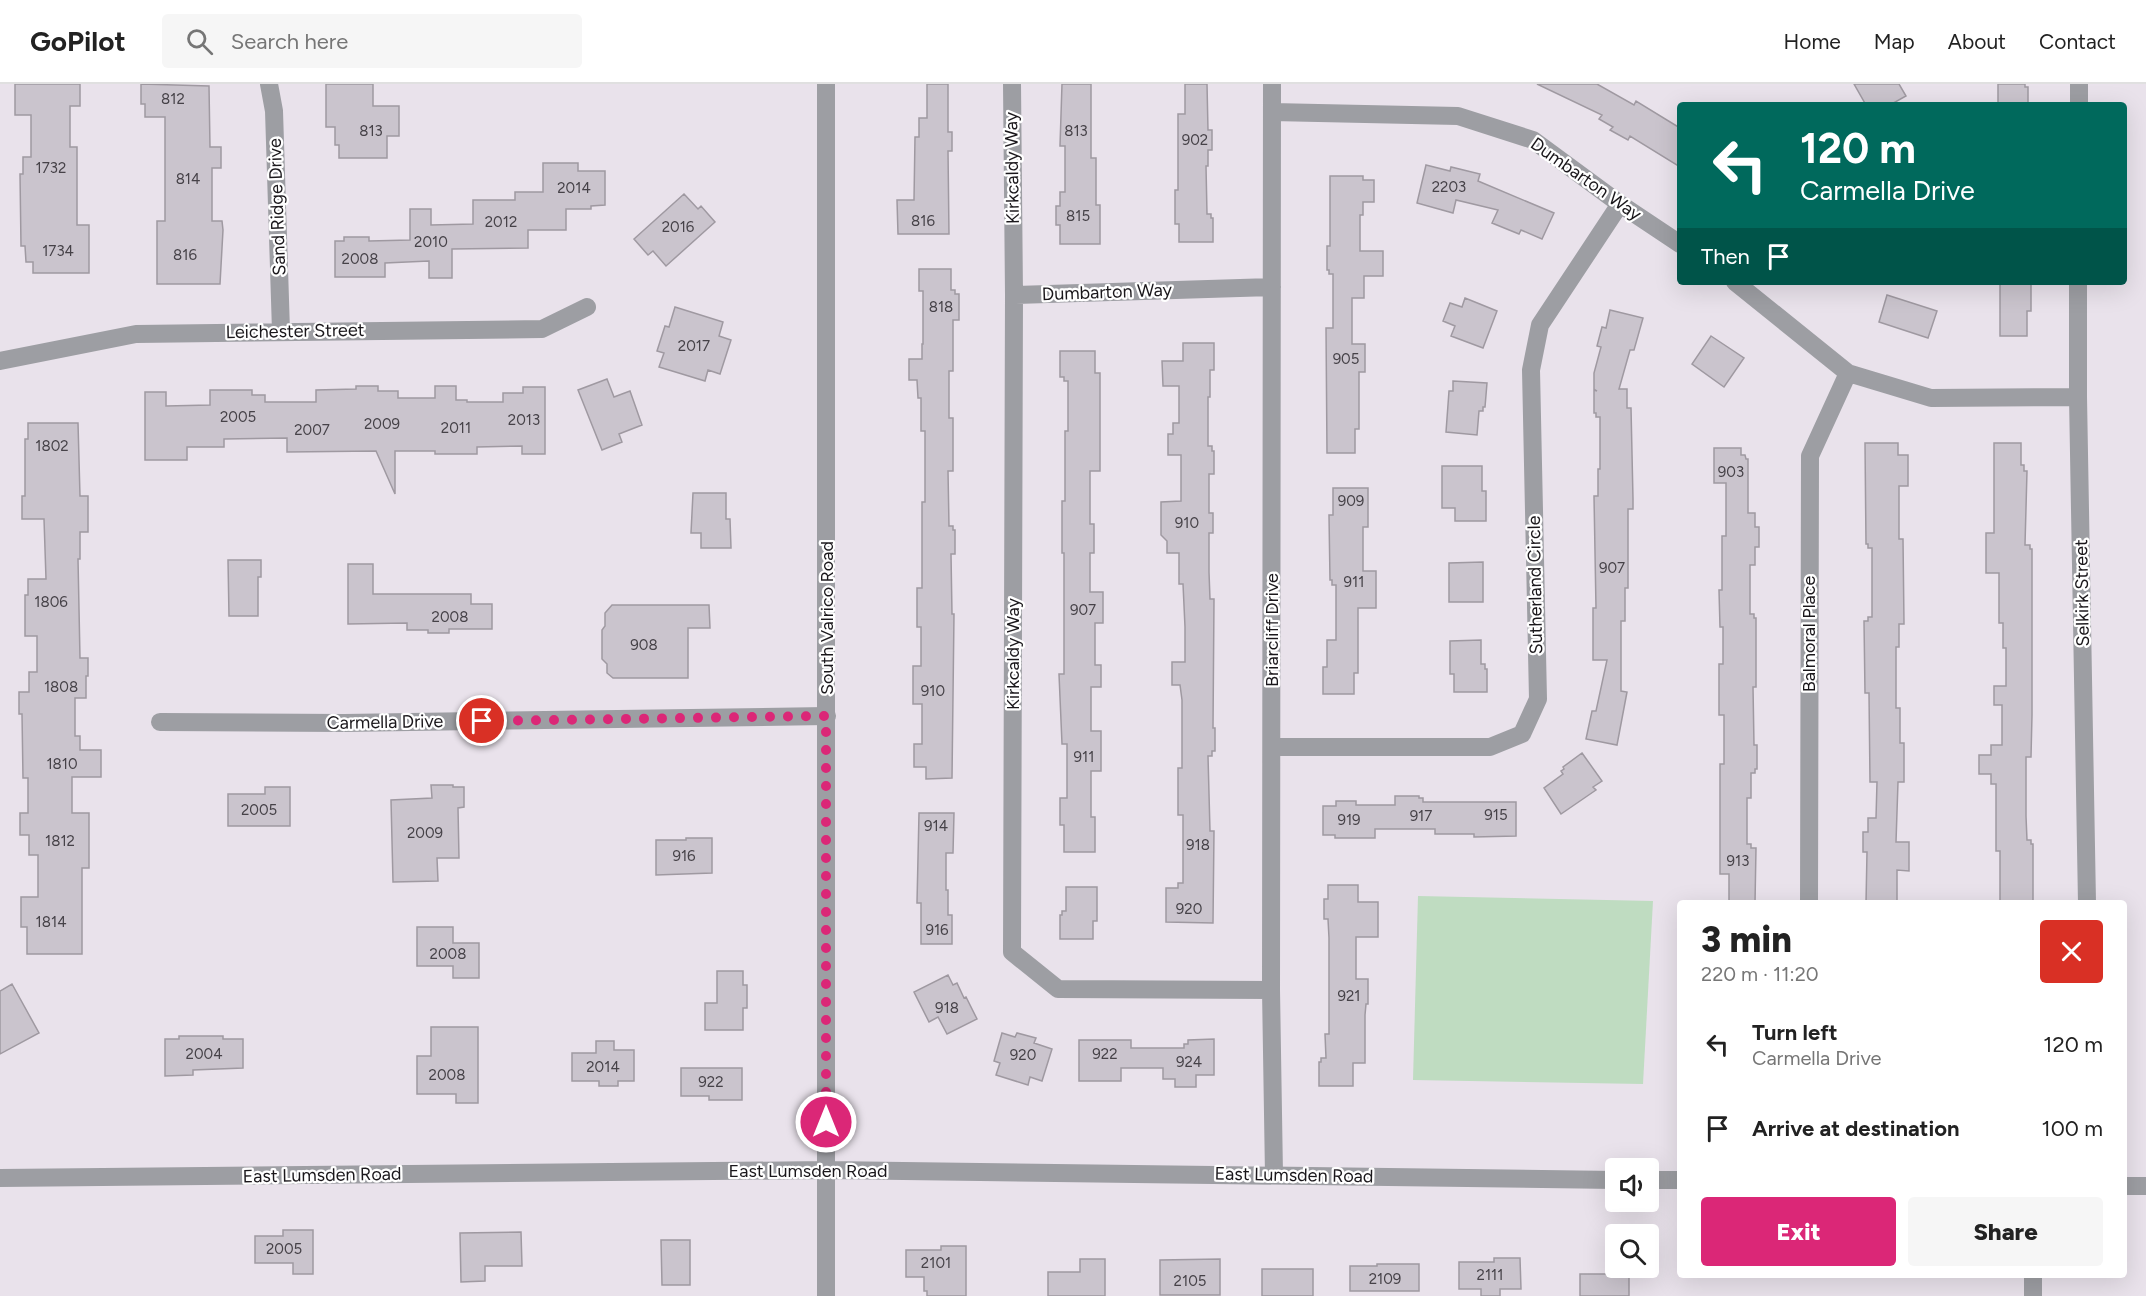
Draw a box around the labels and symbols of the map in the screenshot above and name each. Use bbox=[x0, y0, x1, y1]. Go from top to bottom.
house number: 812 bbox=[161, 90, 185, 108]
street label: Kirkcaldy Way bbox=[1000, 111, 1024, 224]
house number: 813 bbox=[359, 122, 383, 140]
house number: 813 bbox=[1064, 122, 1088, 140]
house number: 902 bbox=[1182, 131, 1208, 149]
street label: Dumbarton Way bbox=[1526, 133, 1646, 226]
street label: Sand Ridge Drive bbox=[264, 138, 290, 276]
house number: 1732 bbox=[36, 159, 66, 177]
house number: 814 bbox=[176, 170, 200, 188]
house number: 2203 bbox=[1432, 178, 1466, 196]
house number: 2014 bbox=[557, 179, 591, 197]
house number: 815 bbox=[1066, 207, 1090, 225]
house number: 816 bbox=[911, 212, 935, 230]
house number: 2012 bbox=[485, 213, 517, 231]
house number: 2016 bbox=[662, 218, 695, 236]
house number: 2010 bbox=[414, 233, 448, 251]
house number: 1734 bbox=[42, 242, 74, 260]
house number: 816 bbox=[173, 246, 197, 264]
house number: 2008 bbox=[342, 250, 378, 268]
street label: Dumbarton Way bbox=[1041, 279, 1173, 305]
house number: 818 bbox=[929, 298, 953, 316]
street label: Leichester Street bbox=[225, 319, 365, 343]
house number: 2017 bbox=[678, 337, 710, 355]
house number: 905 bbox=[1333, 350, 1359, 368]
house number: 2005 bbox=[220, 408, 256, 426]
house number: 2013 bbox=[508, 411, 540, 429]
house number: 2009 bbox=[364, 415, 400, 433]
house number: 2011 bbox=[441, 419, 471, 437]
house number: 2007 bbox=[294, 421, 330, 439]
house number: 1802 bbox=[35, 437, 69, 455]
house number: 903 bbox=[1718, 463, 1744, 481]
house number: 909 bbox=[1338, 492, 1364, 510]
house number: 910 bbox=[1175, 514, 1199, 532]
street label: Sutherland Circle bbox=[1523, 515, 1547, 655]
street label: Selkirk Street bbox=[2070, 539, 2094, 647]
street label: South Valrico Road bbox=[816, 541, 838, 695]
house number: 907 bbox=[1599, 559, 1625, 577]
street label: Briarcliff Drive bbox=[1261, 573, 1283, 687]
house number: 911 bbox=[1344, 573, 1364, 591]
street label: Balmoral Place bbox=[1798, 575, 1820, 692]
house number: 1806 bbox=[34, 593, 68, 611]
street label: Kirkcaldy Way bbox=[1002, 597, 1024, 710]
house number: 907 bbox=[1070, 601, 1096, 619]
house number: 2008 bbox=[432, 608, 468, 626]
house number: 908 bbox=[630, 636, 658, 654]
house number: 1808 bbox=[44, 678, 78, 696]
house number: 910 bbox=[921, 682, 945, 700]
pin bbox=[456, 695, 507, 746]
street label: Carmella Drive bbox=[327, 710, 444, 734]
house number: 911 bbox=[1074, 748, 1094, 766]
house number: 1810 bbox=[46, 755, 78, 773]
house number: 2005 bbox=[241, 801, 277, 819]
house number: 915 bbox=[1484, 806, 1508, 824]
house number: 917 bbox=[1410, 807, 1432, 825]
house number: 919 bbox=[1337, 811, 1361, 829]
house number: 914 bbox=[924, 817, 948, 835]
house number: 2009 bbox=[407, 824, 443, 842]
house number: 1812 bbox=[45, 832, 75, 850]
house number: 918 bbox=[1186, 836, 1210, 854]
house number: 916 bbox=[672, 847, 696, 865]
house number: 913 bbox=[1727, 852, 1749, 870]
house number: 920 bbox=[1176, 900, 1202, 918]
house number: 1814 bbox=[36, 913, 66, 931]
house number: 916 bbox=[925, 921, 949, 939]
house number: 2008 bbox=[430, 945, 466, 963]
house number: 921 bbox=[1337, 987, 1361, 1005]
house number: 918 bbox=[935, 999, 959, 1017]
house number: 2004 bbox=[186, 1045, 222, 1063]
house number: 922 bbox=[1092, 1045, 1118, 1063]
house number: 920 bbox=[1010, 1046, 1036, 1064]
house number: 924 bbox=[1176, 1053, 1202, 1071]
house number: 2014 bbox=[586, 1058, 620, 1076]
house number: 2008 bbox=[429, 1066, 465, 1084]
house number: 922 bbox=[698, 1073, 724, 1091]
position arrow bbox=[794, 1090, 858, 1154]
street label: East Lumsden Road bbox=[729, 1160, 887, 1182]
street label: East Lumsden Road bbox=[242, 1163, 402, 1187]
street label: East Lumsden Road bbox=[1214, 1163, 1374, 1187]
house number: 2005 bbox=[266, 1240, 302, 1258]
house number: 2101 bbox=[921, 1254, 951, 1272]
house number: 2111 bbox=[1477, 1266, 1503, 1284]
house number: 2109 bbox=[1369, 1270, 1401, 1288]
house number: 2105 bbox=[1174, 1272, 1206, 1290]

